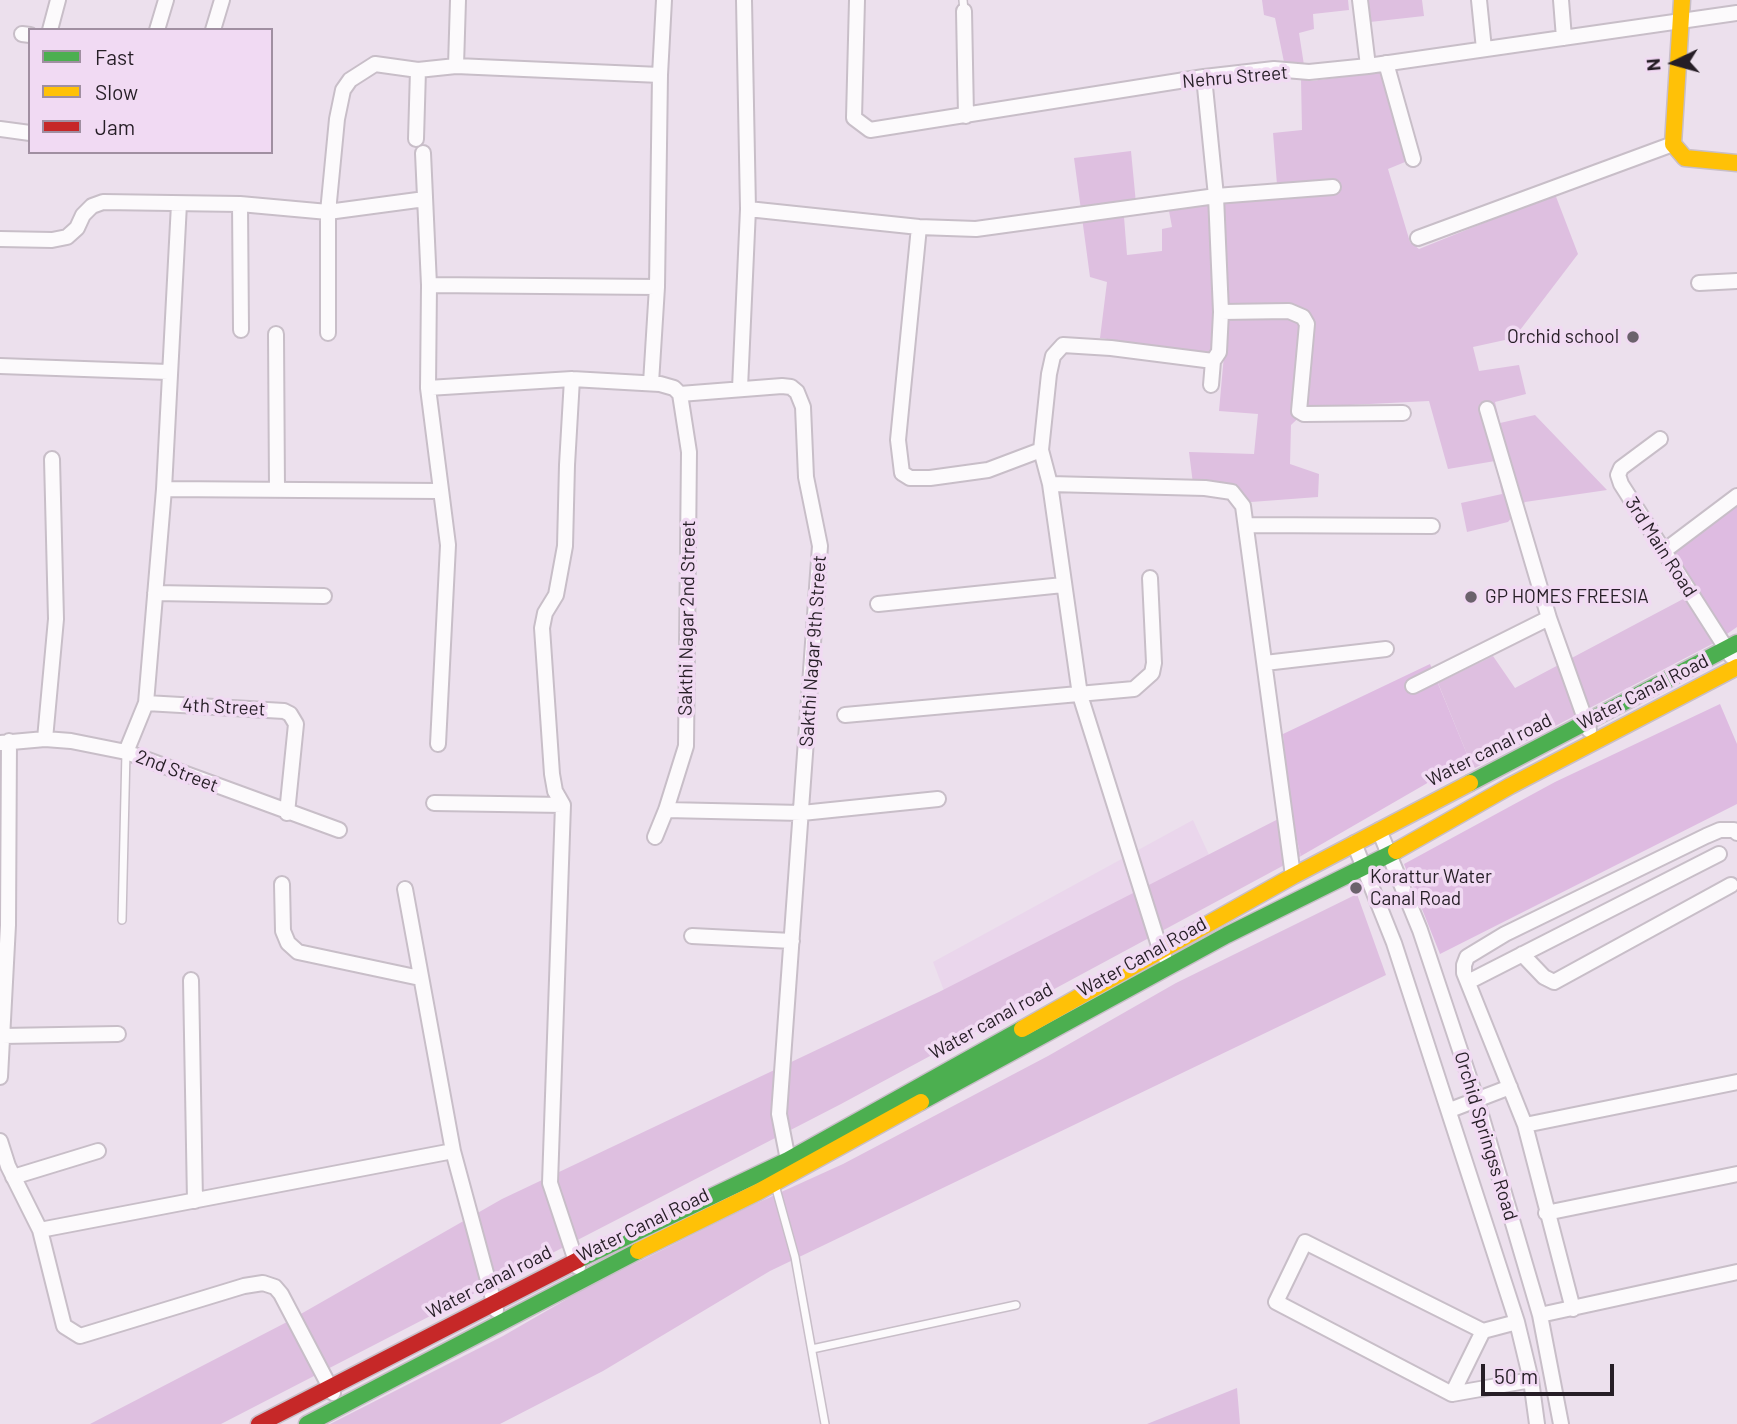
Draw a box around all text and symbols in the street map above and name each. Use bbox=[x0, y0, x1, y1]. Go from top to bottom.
legend bbox=[28, 28, 273, 154]
north arrow bbox=[1639, 28, 1709, 98]
text: Fast bbox=[95, 44, 135, 69]
text: N bbox=[1641, 58, 1665, 72]
street label: Nehru Street bbox=[1181, 61, 1289, 93]
text: Slow bbox=[95, 79, 138, 104]
text: Jam bbox=[95, 114, 135, 139]
place label: Orchid school bbox=[1507, 326, 1619, 348]
marker: Orchid school bbox=[1625, 329, 1641, 345]
street label: 3rd Main Road bbox=[1620, 493, 1702, 601]
street label: Sakthi Nagar 2nd Street bbox=[674, 520, 700, 716]
street label: Sakthi Nagar 9th Street bbox=[795, 554, 831, 748]
place label: GP HOMES FREESIA bbox=[1485, 586, 1649, 608]
marker: GP HOMES FREESIA bbox=[1463, 589, 1479, 605]
street label: Water Canal Road bbox=[1574, 649, 1712, 735]
street label: 4th Street bbox=[182, 693, 266, 721]
street label: Water canal road bbox=[1422, 709, 1556, 791]
street label: 2nd Street bbox=[133, 745, 221, 797]
place label: Korattur Water Canal Road bbox=[1370, 866, 1492, 910]
marker: Korattur Water Canal Road bbox=[1348, 880, 1364, 896]
street label: Water Canal Road bbox=[1073, 912, 1211, 1002]
street label: Water canal road bbox=[925, 978, 1057, 1064]
street label: Orchid Springss Road bbox=[1449, 1049, 1523, 1223]
street label: Water Canal Road bbox=[573, 1183, 713, 1267]
street label: Water canal road bbox=[422, 1241, 556, 1323]
scale bar bbox=[1485, 1350, 1618, 1394]
text: 50 m bbox=[1494, 1363, 1538, 1388]

